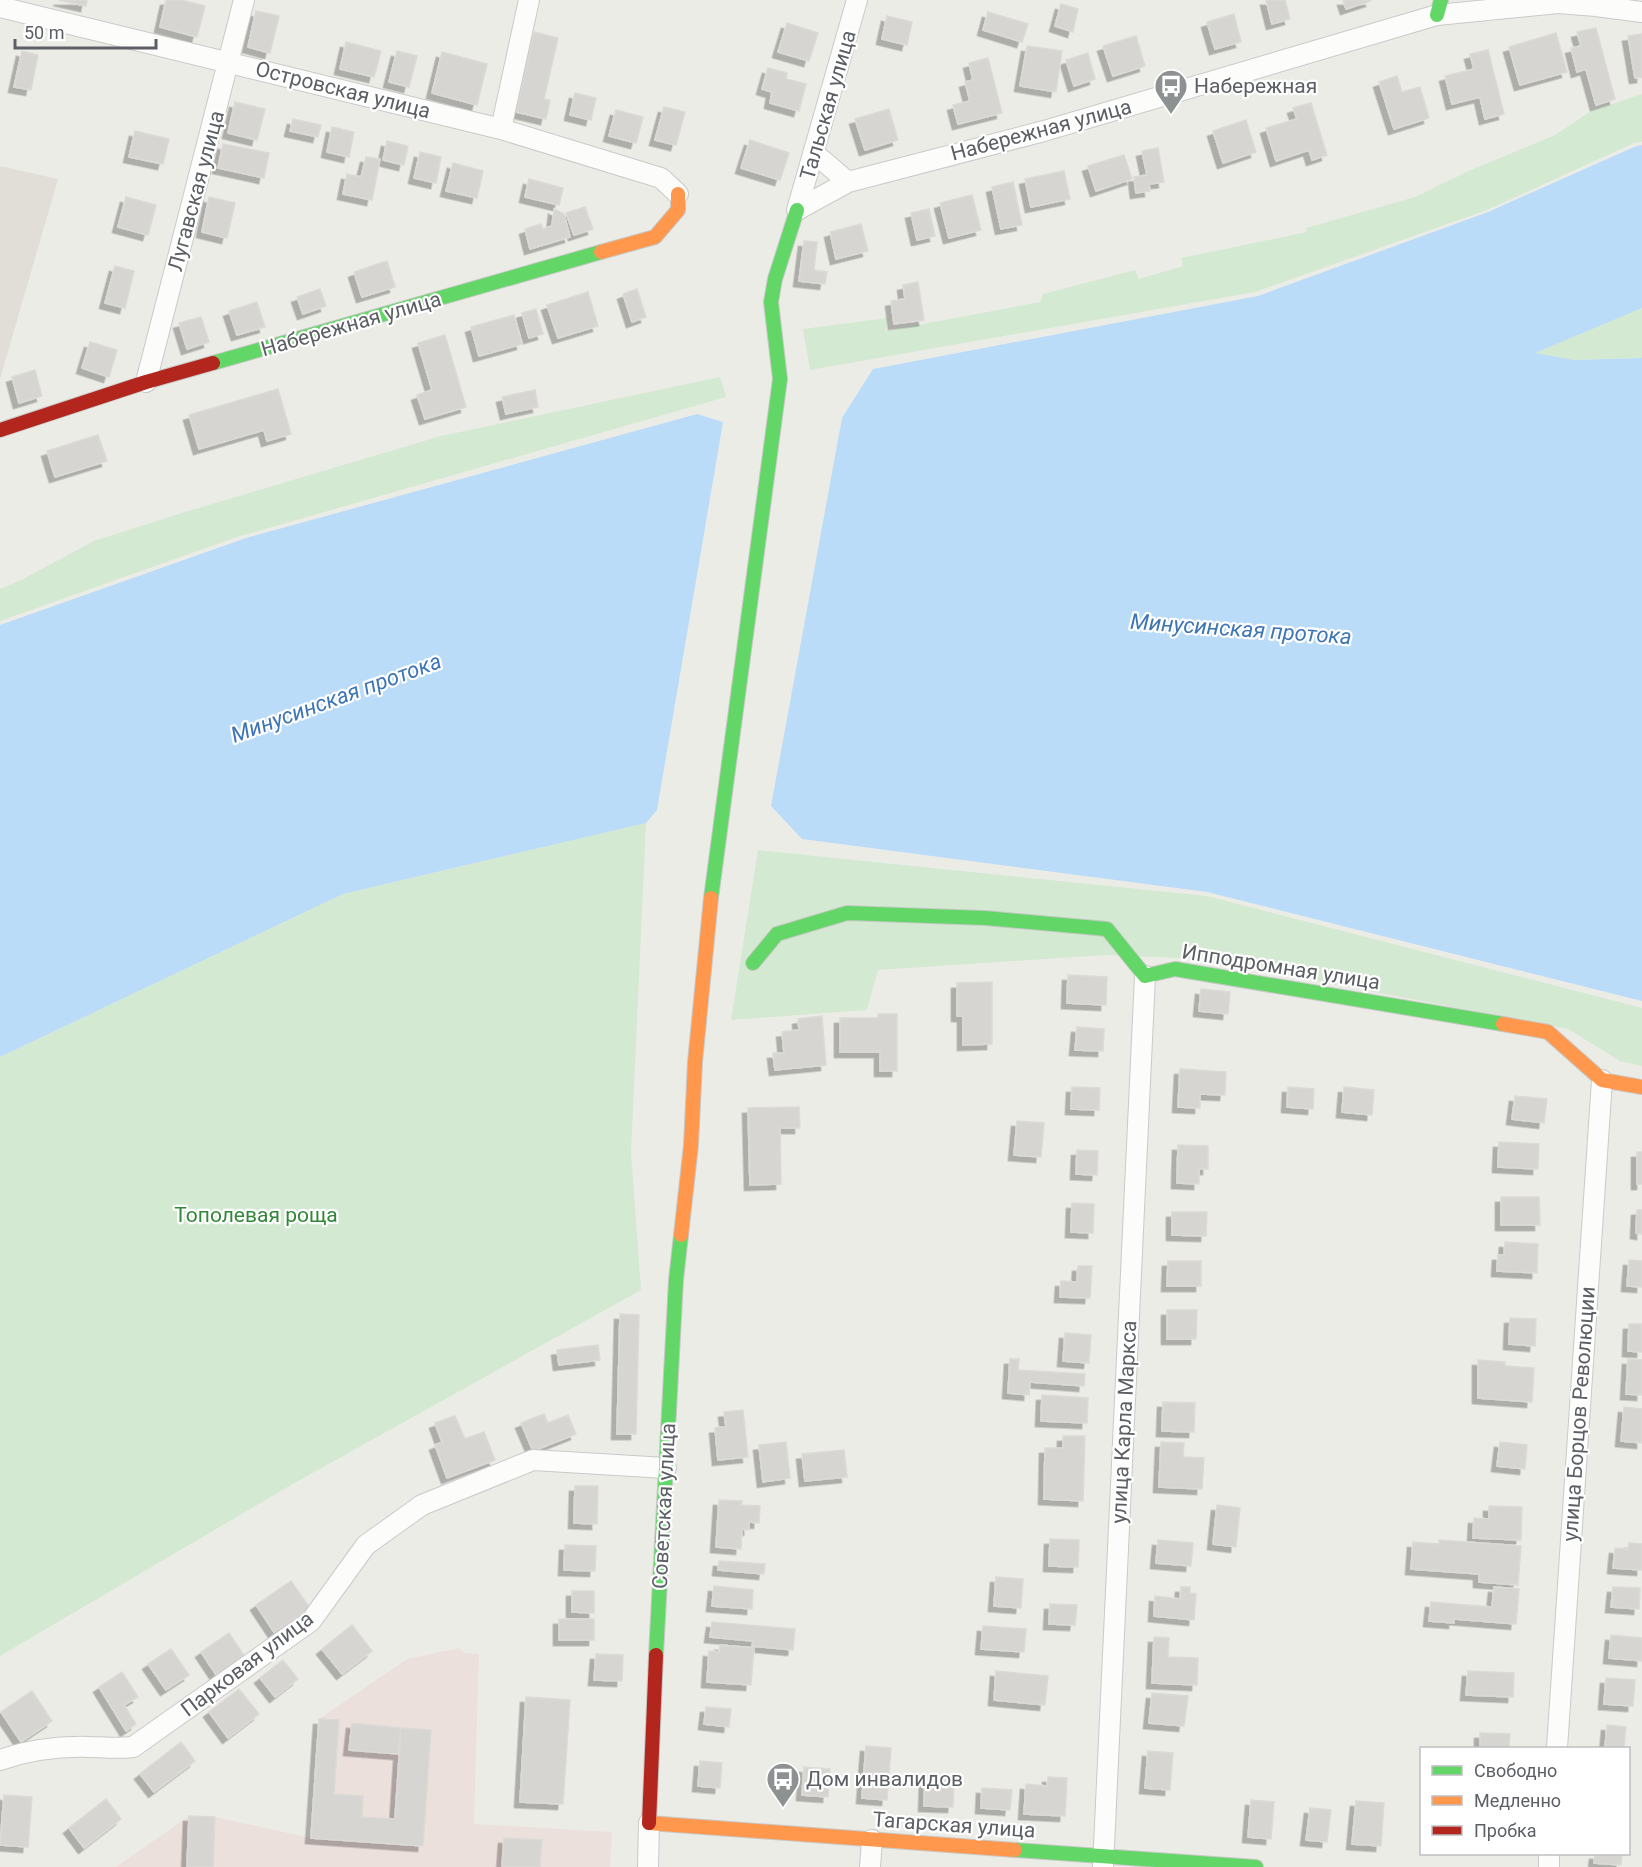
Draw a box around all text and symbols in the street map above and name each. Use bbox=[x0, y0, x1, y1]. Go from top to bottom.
scale bar bbox=[15, 12, 156, 50]
text: 50 m bbox=[24, 22, 64, 43]
street label: Тальская улица bbox=[795, 27, 861, 183]
street label: Островская улица bbox=[253, 57, 433, 123]
bus stop icon: Набережная bbox=[1153, 68, 1189, 115]
place label: Набережная bbox=[1194, 74, 1317, 98]
street label: Набережная улица bbox=[948, 94, 1134, 166]
street label: Лугавская улица bbox=[163, 108, 229, 274]
street label: Набережная улица bbox=[258, 287, 444, 361]
water label: Минусинская протока bbox=[1129, 609, 1353, 649]
water label: Минусинская протока bbox=[227, 648, 445, 748]
street label: Ипподромная улица bbox=[1180, 939, 1382, 995]
park label: Тополевая роща bbox=[174, 1203, 338, 1227]
street label: улица Борцов Революции bbox=[1558, 1286, 1600, 1542]
street label: улица Карла Маркса bbox=[1107, 1320, 1141, 1524]
street label: Советская улица bbox=[648, 1422, 680, 1590]
street label: Парковая улица bbox=[176, 1607, 318, 1721]
legend bbox=[1420, 1747, 1630, 1855]
text: Свободно bbox=[1474, 1760, 1557, 1781]
bus stop icon: Дом инвалидов bbox=[765, 1761, 801, 1808]
place label: Дом инвалидов bbox=[806, 1767, 963, 1791]
text: Медленно bbox=[1474, 1790, 1561, 1811]
street label: Тагарская улица bbox=[872, 1807, 1036, 1843]
text: Пробка bbox=[1474, 1820, 1537, 1841]

